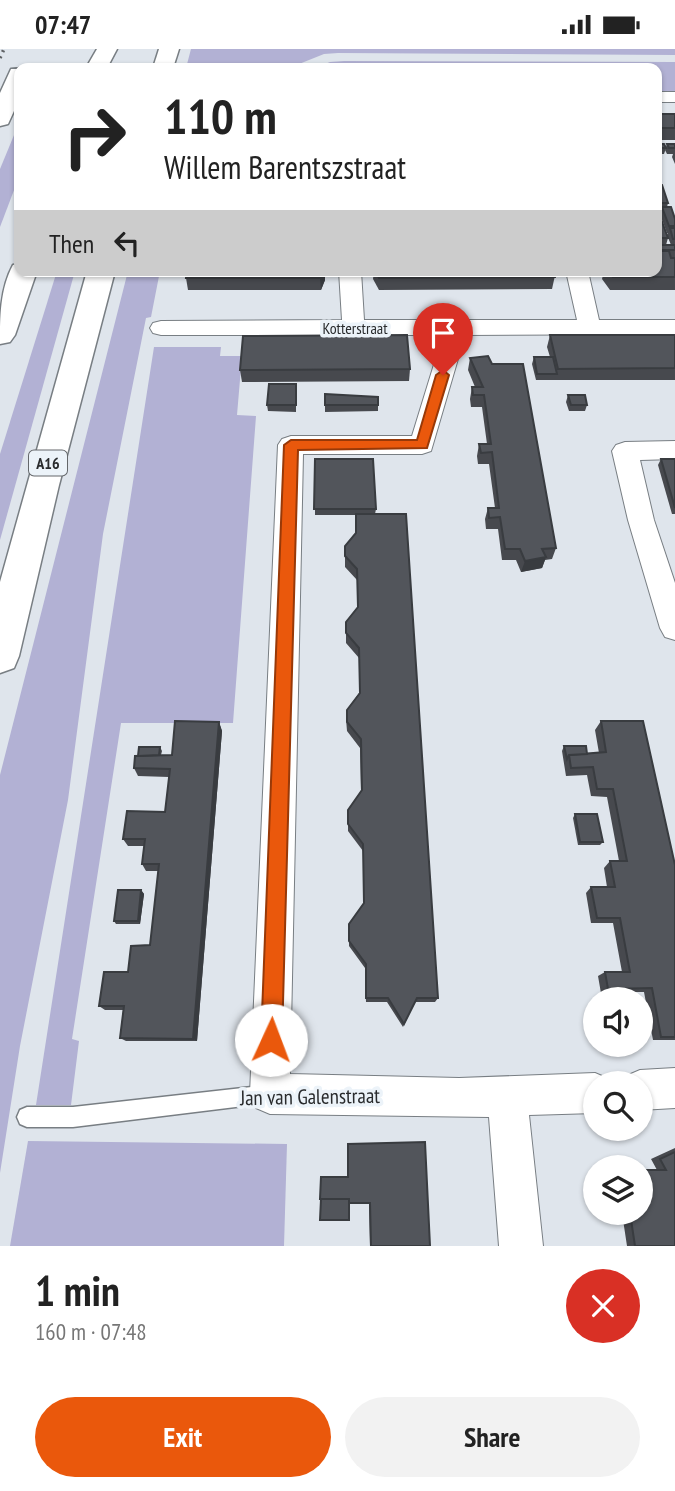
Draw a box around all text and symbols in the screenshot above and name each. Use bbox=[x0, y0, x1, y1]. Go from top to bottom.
text: 07:47 bbox=[35, 8, 91, 41]
text: 110 m bbox=[164, 84, 277, 148]
icon: right bbox=[49, 91, 140, 182]
text: Willem Barentszstraat bbox=[164, 146, 406, 188]
icon: left bbox=[108, 224, 146, 262]
text: Then bbox=[49, 227, 94, 260]
pin bbox=[413, 303, 473, 375]
icon: arrive bbox=[424, 314, 462, 352]
street label: Kotterstraat bbox=[322, 318, 388, 338]
road number: A16 bbox=[29, 451, 67, 475]
map controls bbox=[583, 987, 653, 1225]
button: sound bbox=[583, 987, 653, 1057]
position arrow bbox=[234, 1003, 308, 1077]
button: search bbox=[583, 1071, 653, 1141]
street label: Jan van Galenstraat bbox=[239, 1082, 380, 1111]
button: layers bbox=[583, 1155, 653, 1225]
text: 1 min bbox=[35, 1263, 120, 1318]
button: close bbox=[566, 1269, 640, 1343]
text: 160 m · 07:48 bbox=[35, 1317, 147, 1346]
button: Exit bbox=[35, 1397, 331, 1477]
button: Share bbox=[345, 1397, 640, 1477]

